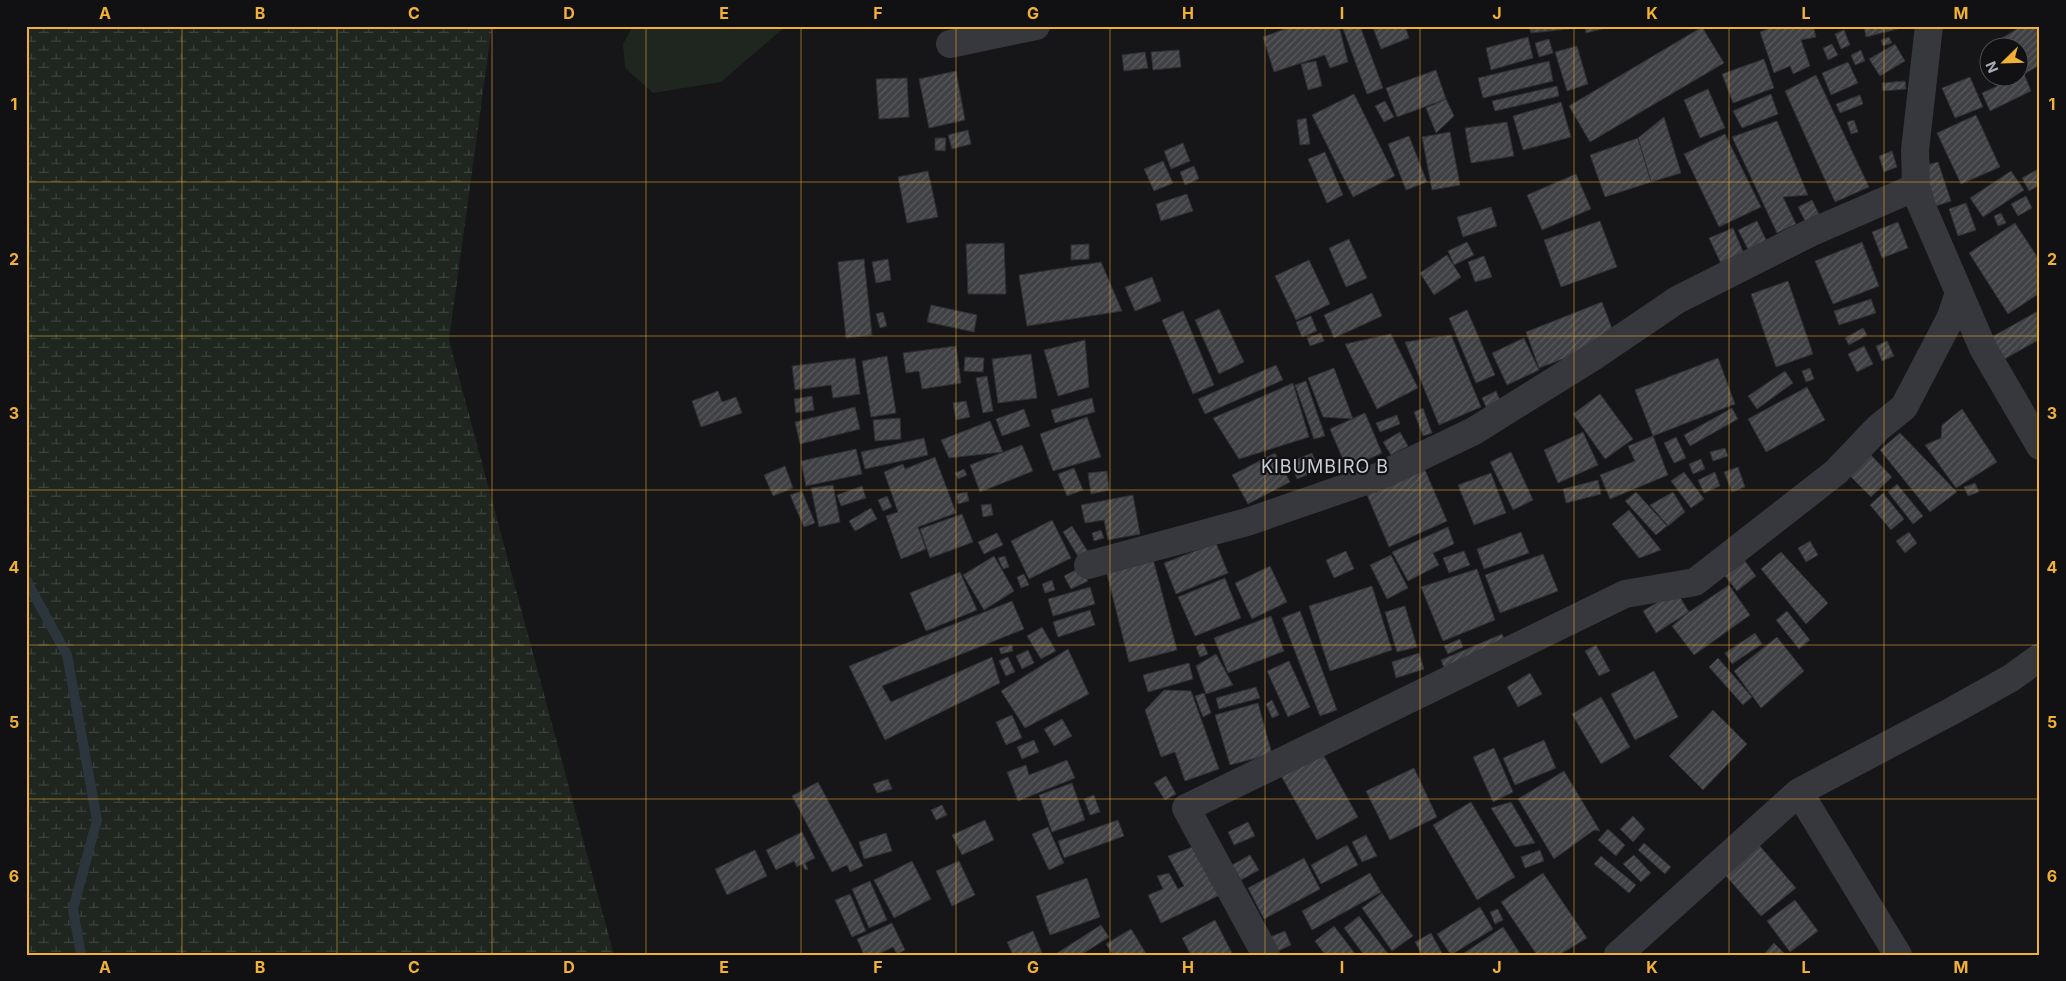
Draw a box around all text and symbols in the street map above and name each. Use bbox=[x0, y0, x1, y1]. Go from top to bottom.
text: A bbox=[99, 3, 111, 23]
text: B bbox=[255, 3, 265, 23]
text: C bbox=[408, 3, 420, 23]
text: D bbox=[563, 3, 575, 23]
text: E bbox=[719, 3, 729, 23]
text: F bbox=[873, 3, 883, 23]
text: G bbox=[1027, 3, 1039, 23]
text: H bbox=[1182, 3, 1194, 23]
text: I bbox=[1340, 3, 1344, 23]
text: J bbox=[1492, 3, 1502, 23]
text: K bbox=[1646, 3, 1658, 23]
text: L bbox=[1801, 3, 1811, 23]
text: M bbox=[1954, 3, 1968, 23]
north arrow bbox=[1978, 38, 2028, 88]
text: N bbox=[1982, 59, 2001, 76]
text: 1 bbox=[11, 94, 17, 114]
text: 1 bbox=[2049, 94, 2055, 114]
text: 2 bbox=[9, 249, 19, 269]
text: 2 bbox=[2047, 249, 2057, 269]
text: 3 bbox=[9, 403, 19, 423]
text: 3 bbox=[2047, 403, 2057, 423]
district label: KIBUMBIRO B bbox=[1261, 456, 1389, 477]
text: 4 bbox=[9, 557, 20, 577]
text: 4 bbox=[2047, 557, 2058, 577]
text: 5 bbox=[9, 712, 19, 732]
text: 5 bbox=[2047, 712, 2057, 732]
text: 6 bbox=[9, 866, 19, 886]
text: 6 bbox=[2047, 866, 2057, 886]
text: A bbox=[99, 957, 111, 977]
text: B bbox=[255, 957, 265, 977]
text: C bbox=[408, 957, 420, 977]
text: D bbox=[563, 957, 575, 977]
text: E bbox=[719, 957, 729, 977]
text: F bbox=[873, 957, 883, 977]
text: G bbox=[1027, 957, 1039, 977]
text: H bbox=[1182, 957, 1194, 977]
text: I bbox=[1340, 957, 1344, 977]
text: J bbox=[1492, 957, 1502, 977]
text: K bbox=[1646, 957, 1658, 977]
text: L bbox=[1801, 957, 1811, 977]
text: M bbox=[1954, 957, 1968, 977]

